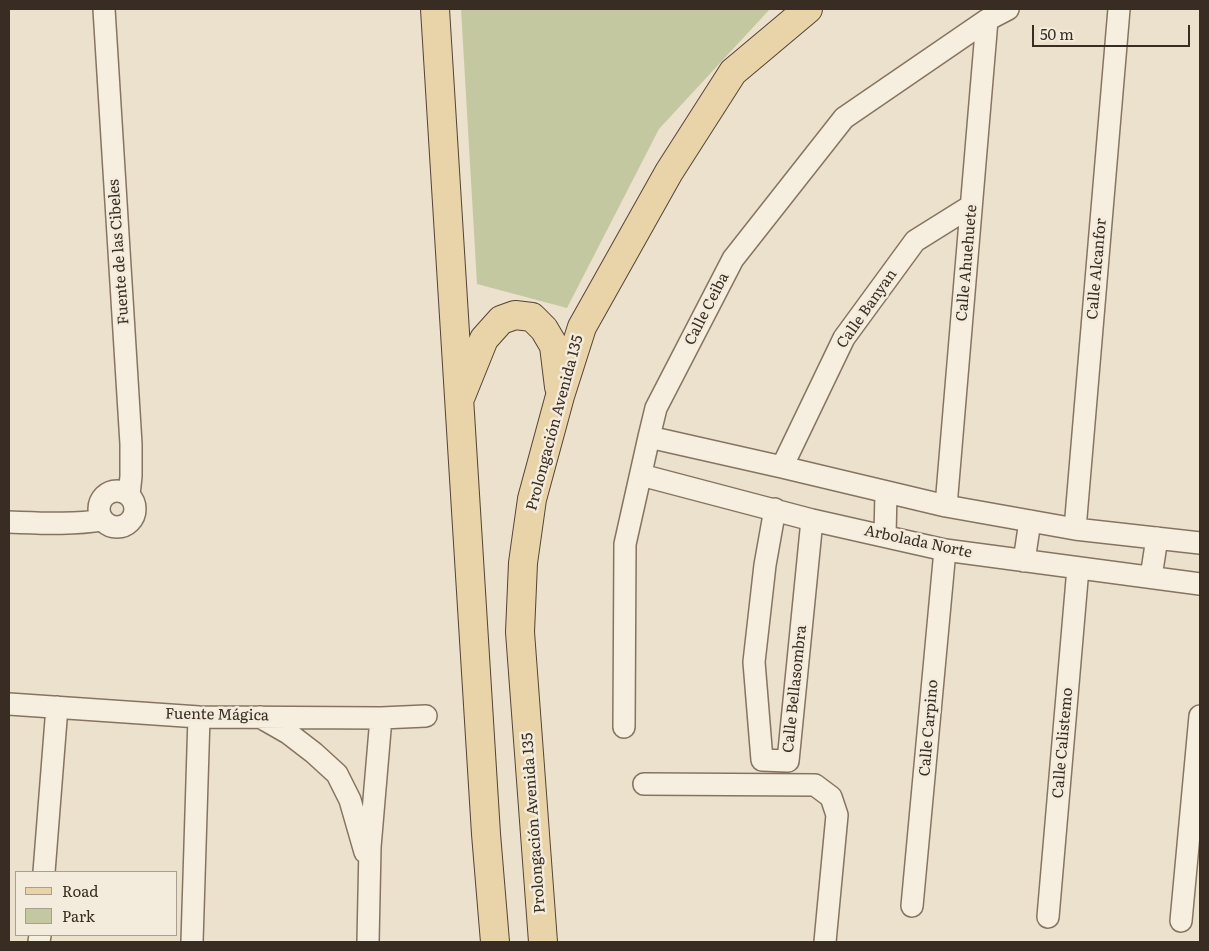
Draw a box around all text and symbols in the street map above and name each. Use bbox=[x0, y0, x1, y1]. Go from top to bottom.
scale bar bbox=[1034, 15, 1192, 47]
text: 50 m bbox=[1040, 22, 1074, 45]
street label: Fuente de las Cibeles bbox=[105, 179, 133, 325]
street label: Calle Ahuehuete bbox=[953, 204, 981, 322]
street label: Calle Alcanfor bbox=[1084, 218, 1110, 320]
street label: Calle Banyan bbox=[833, 266, 901, 352]
street label: Calle Ceiba bbox=[681, 270, 733, 348]
street label: Prolongación Avenida 135 bbox=[523, 333, 587, 513]
street label: Arbolada Norte bbox=[862, 522, 974, 562]
street label: Calle Bellasombra bbox=[779, 624, 811, 754]
street label: Calle Carpino bbox=[916, 679, 942, 777]
street label: Calle Calistemo bbox=[1049, 687, 1077, 799]
street label: Fuente Mágica bbox=[165, 705, 269, 725]
street label: Prolongación Avenida 135 bbox=[519, 732, 549, 914]
legend bbox=[15, 871, 178, 936]
text: Road bbox=[62, 879, 98, 902]
text: Park bbox=[62, 904, 95, 927]

